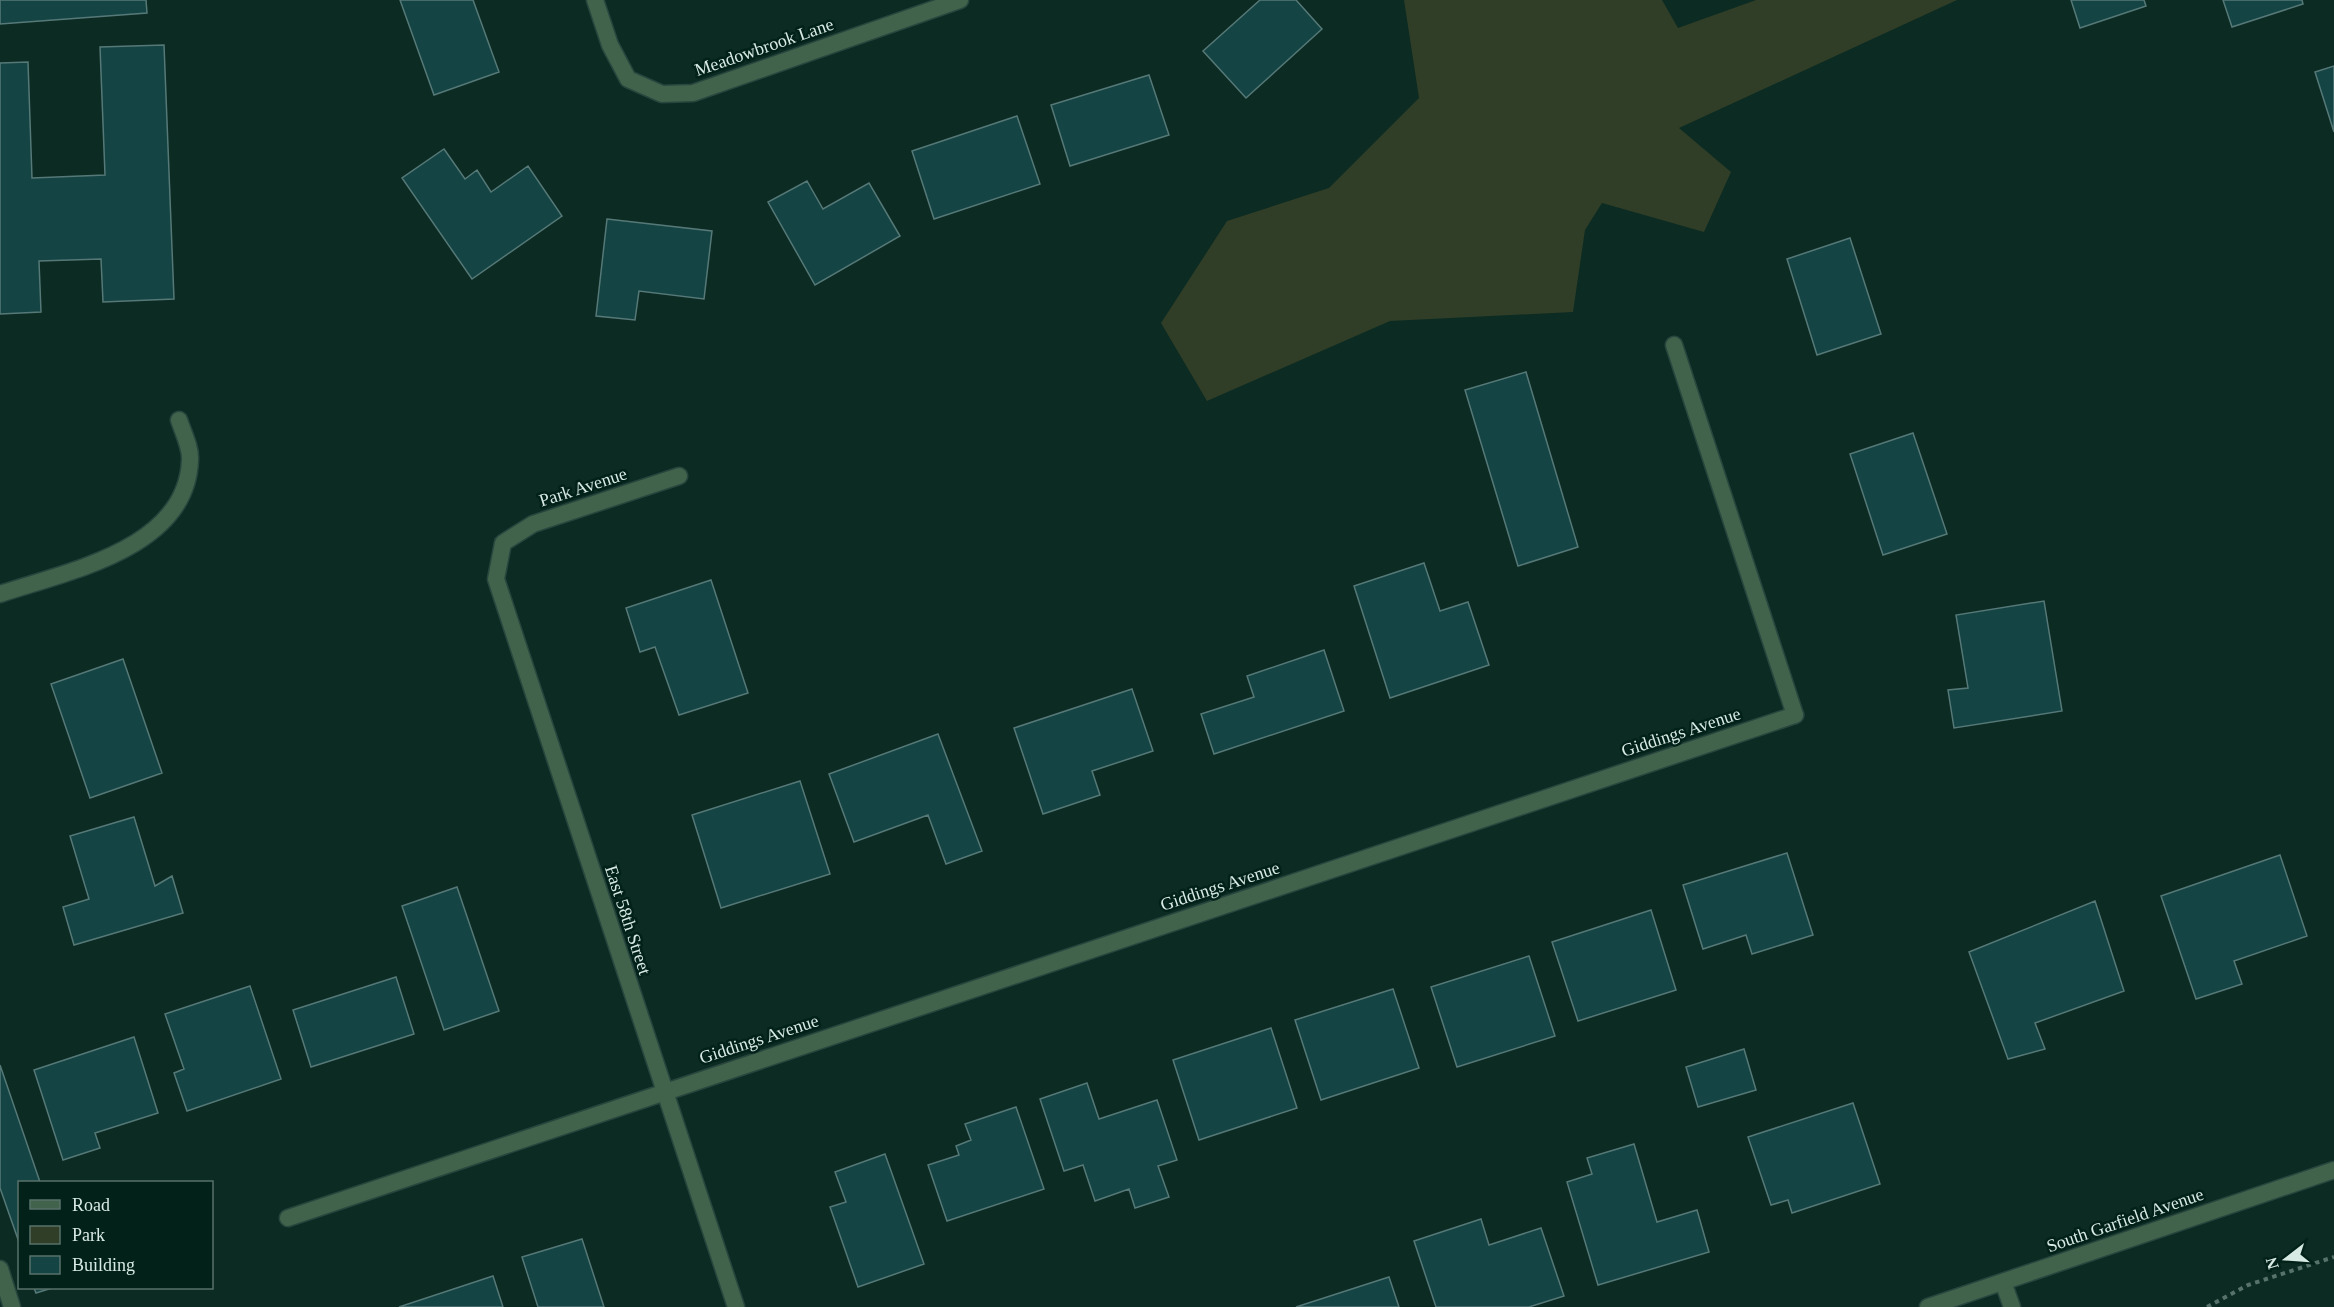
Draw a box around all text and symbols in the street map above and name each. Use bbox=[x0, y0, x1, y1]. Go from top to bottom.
street label: Meadowbrook Lane bbox=[692, 14, 836, 80]
street label: Park Avenue bbox=[537, 463, 629, 511]
street label: Giddings Avenue bbox=[1619, 703, 1743, 761]
street label: Giddings Avenue bbox=[1158, 857, 1282, 915]
street label: East 58th Street bbox=[601, 863, 655, 977]
street label: Giddings Avenue bbox=[697, 1010, 821, 1068]
legend bbox=[18, 1181, 213, 1289]
street label: South Garfield Avenue bbox=[2044, 1184, 2206, 1256]
text: Road bbox=[72, 1195, 110, 1215]
text: Park bbox=[72, 1225, 105, 1245]
north arrow bbox=[2256, 1229, 2316, 1289]
text: Building bbox=[72, 1255, 135, 1275]
text: N bbox=[2262, 1255, 2282, 1271]

